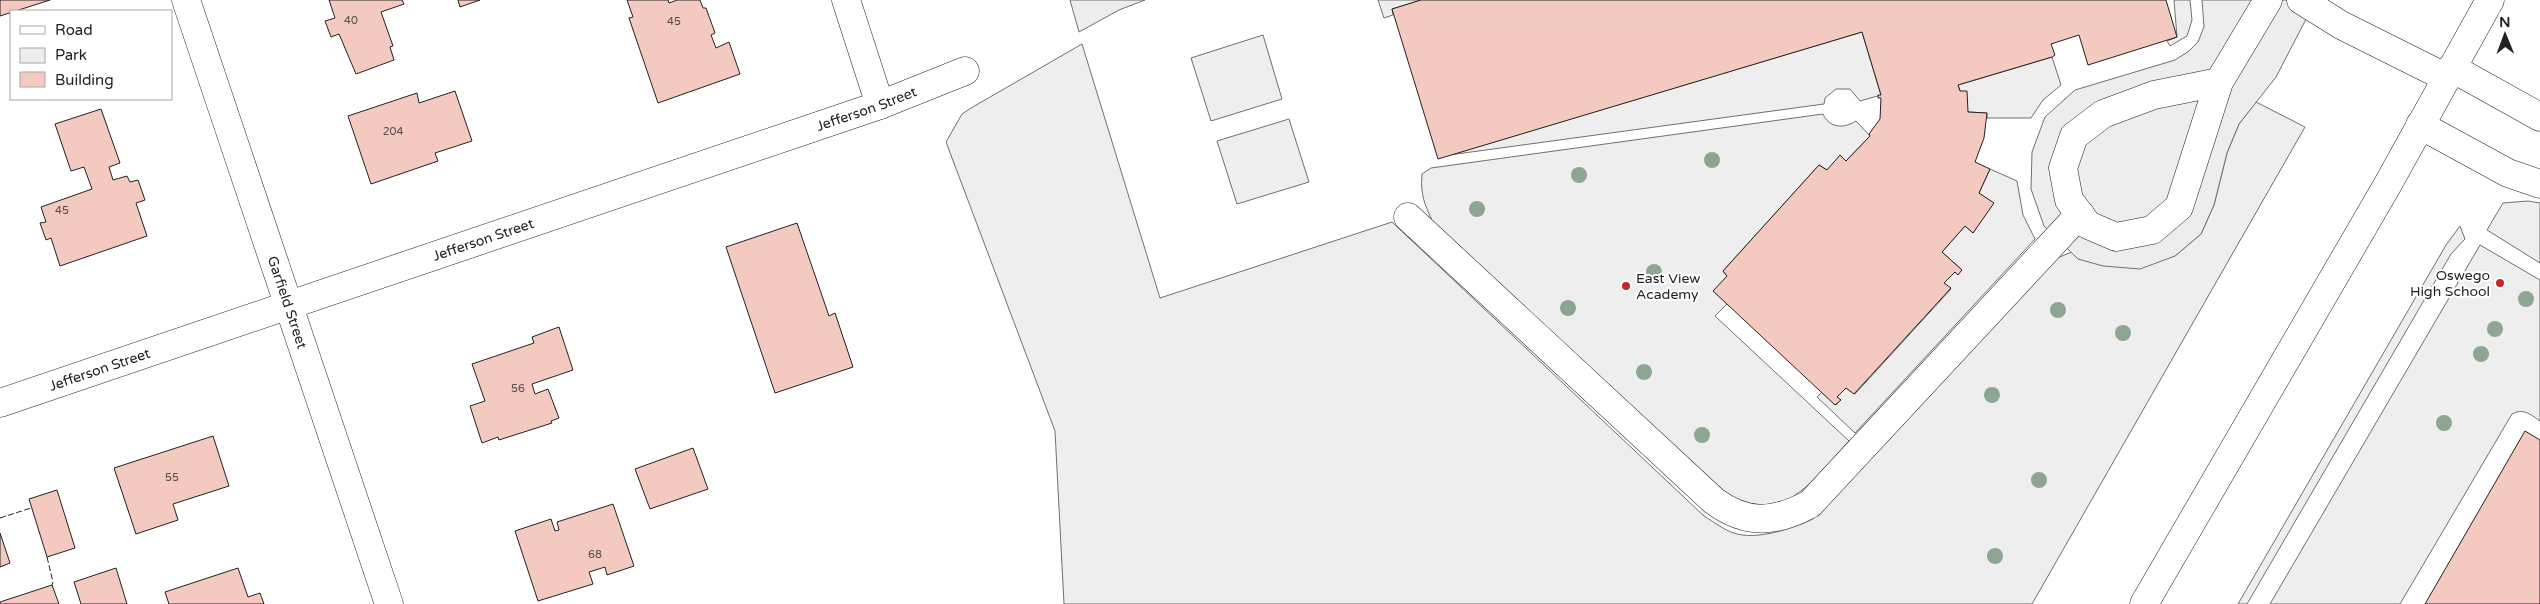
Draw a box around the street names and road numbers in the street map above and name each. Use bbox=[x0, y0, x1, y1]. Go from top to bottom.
street label: Jefferson Street bbox=[814, 83, 920, 135]
street label: Jefferson Street bbox=[430, 215, 537, 265]
street label: Garfield Street bbox=[264, 254, 311, 352]
street label: Jefferson Street bbox=[47, 345, 153, 395]

